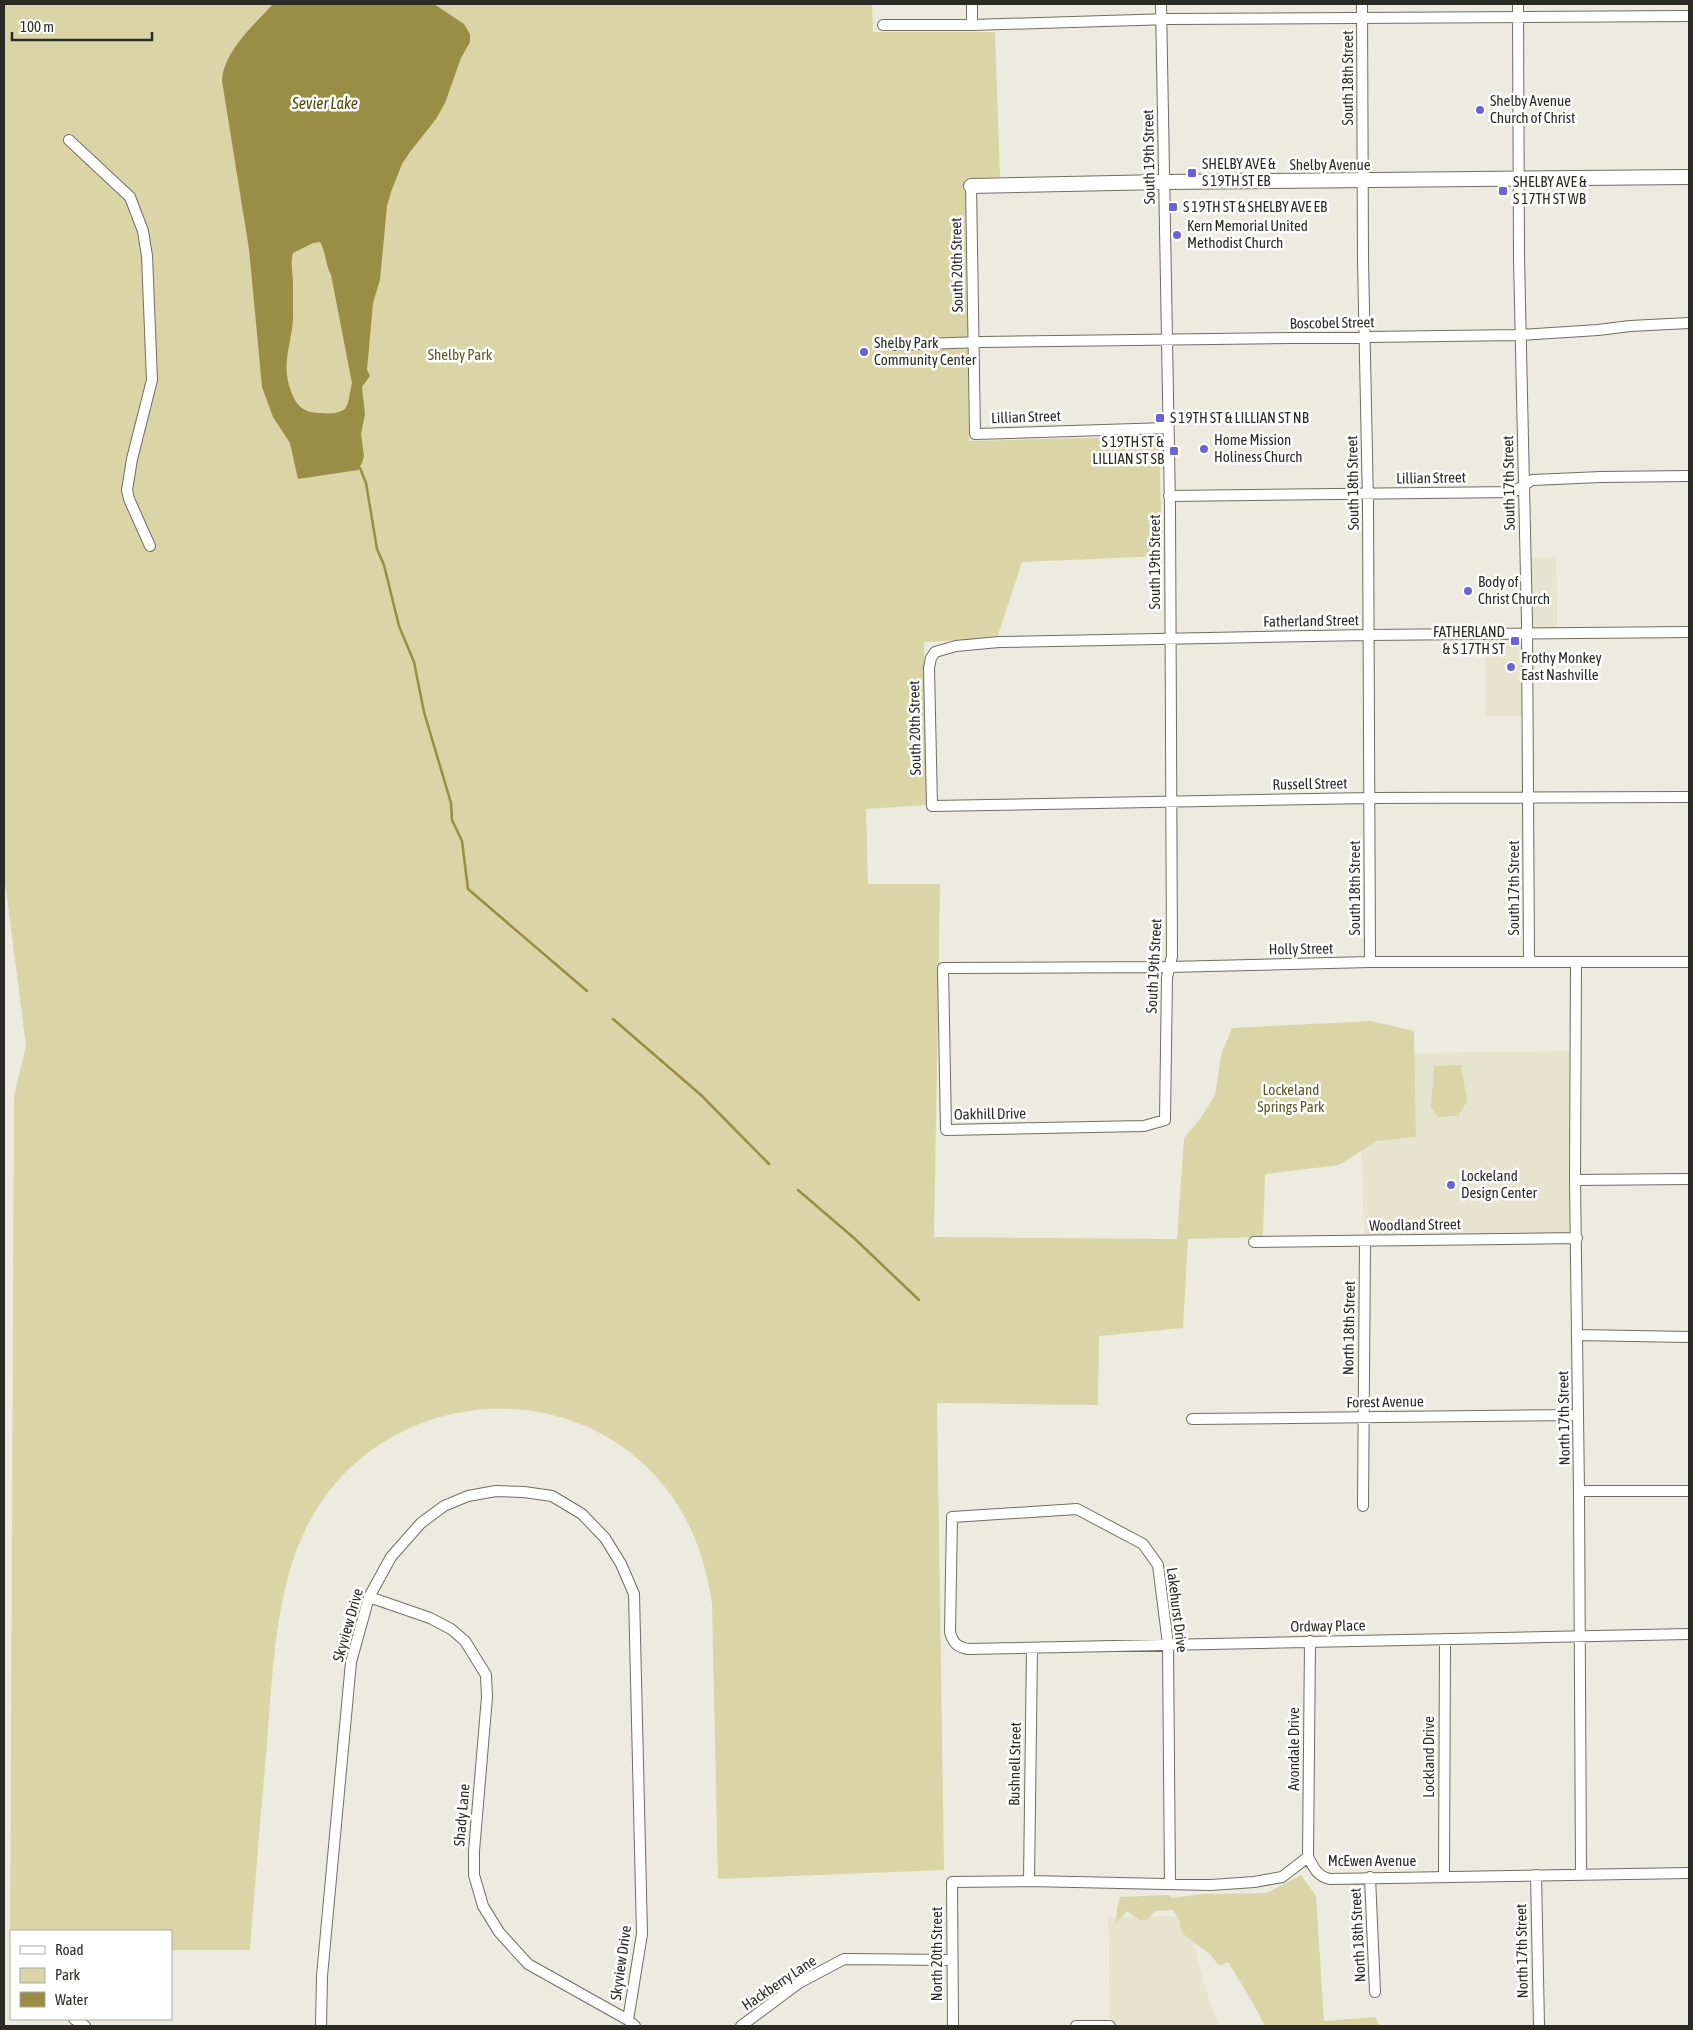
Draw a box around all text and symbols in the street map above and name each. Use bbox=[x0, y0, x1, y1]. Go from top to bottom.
scale bar bbox=[12, 10, 152, 42]
text: 100 m bbox=[20, 18, 54, 35]
street label: South 18th Street bbox=[1339, 31, 1356, 125]
place label: Shelby Avenue Church of Christ bbox=[1490, 92, 1575, 126]
water label: Sevier Lake bbox=[291, 94, 358, 112]
marker: Shelby Avenue Church of Christ bbox=[1474, 104, 1486, 116]
street label: South 19th Street bbox=[1139, 109, 1158, 205]
place label: SHELBY AVE & S 19TH ST EB bbox=[1202, 155, 1276, 189]
street label: Shelby Avenue bbox=[1289, 156, 1371, 173]
marker: SHELBY AVE & S 19TH ST EB bbox=[1186, 167, 1198, 179]
place label: SHELBY AVE & S 17TH ST WB bbox=[1513, 173, 1587, 207]
marker: SHELBY AVE & S 17TH ST WB bbox=[1497, 185, 1509, 197]
place label: S 19TH ST & SHELBY AVE EB bbox=[1183, 198, 1327, 215]
marker: S 19TH ST & SHELBY AVE EB bbox=[1167, 201, 1179, 213]
street label: South 20th Street bbox=[947, 217, 966, 313]
place label: Kern Memorial United Methodist Church bbox=[1187, 217, 1308, 251]
marker: Kern Memorial United Methodist Church bbox=[1171, 229, 1183, 241]
street label: Boscobel Street bbox=[1289, 313, 1375, 332]
place label: Shelby Park Community Center bbox=[874, 334, 977, 368]
park label: Shelby Park bbox=[428, 346, 493, 363]
marker: Shelby Park Community Center bbox=[858, 346, 870, 358]
street label: Lillian Street bbox=[991, 407, 1061, 426]
place label: S 19TH ST & LILLIAN ST NB bbox=[1170, 409, 1309, 426]
marker: S 19TH ST & LILLIAN ST NB bbox=[1154, 412, 1166, 424]
place label: Home Mission Holiness Church bbox=[1214, 431, 1302, 465]
place label: S 19TH ST & LILLIAN ST SB bbox=[1092, 433, 1164, 467]
street label: South 18th Street bbox=[1343, 435, 1362, 531]
street label: South 17th Street bbox=[1499, 435, 1518, 531]
marker: Home Mission Holiness Church bbox=[1198, 443, 1210, 455]
marker: S 19TH ST & LILLIAN ST SB bbox=[1168, 445, 1180, 457]
street label: Lillian Street bbox=[1396, 468, 1466, 487]
street label: South 19th Street bbox=[1146, 515, 1163, 609]
place label: Body of Christ Church bbox=[1478, 573, 1550, 607]
marker: Body of Christ Church bbox=[1462, 585, 1474, 597]
street label: Fatherland Street bbox=[1263, 611, 1359, 630]
place label: FATHERLAND & S 17TH ST bbox=[1433, 623, 1505, 657]
marker: FATHERLAND & S 17TH ST bbox=[1509, 635, 1521, 647]
place label: Frothy Monkey East Nashville bbox=[1521, 649, 1602, 683]
marker: Frothy Monkey East Nashville bbox=[1505, 661, 1517, 673]
street label: South 20th Street bbox=[905, 680, 924, 776]
street label: Russell Street bbox=[1272, 774, 1348, 793]
street label: South 18th Street bbox=[1346, 841, 1363, 935]
street label: South 17th Street bbox=[1505, 841, 1522, 935]
street label: South 19th Street bbox=[1143, 918, 1164, 1014]
street label: Holly Street bbox=[1268, 939, 1333, 958]
park label: Lockeland Springs Park bbox=[1257, 1081, 1325, 1115]
street label: Oakhill Drive bbox=[954, 1104, 1026, 1123]
place label: Lockeland Design Center bbox=[1461, 1167, 1538, 1201]
marker: Lockeland Design Center bbox=[1445, 1179, 1457, 1191]
street label: Woodland Street bbox=[1369, 1215, 1461, 1234]
street label: North 18th Street bbox=[1339, 1281, 1358, 1375]
street label: North 17th Street bbox=[1554, 1371, 1573, 1465]
street label: Forest Avenue bbox=[1346, 1392, 1424, 1411]
street label: Lakehurst Drive bbox=[1164, 1566, 1191, 1654]
street label: Skyview Drive bbox=[329, 1586, 366, 1663]
street label: Ordway Place bbox=[1290, 1616, 1366, 1635]
street label: Avondale Drive bbox=[1285, 1707, 1302, 1791]
street label: Lockland Drive bbox=[1420, 1716, 1437, 1798]
street label: Bushnell Street bbox=[1005, 1722, 1024, 1806]
street label: Shady Lane bbox=[450, 1783, 473, 1847]
street label: McEwen Avenue bbox=[1328, 1852, 1416, 1869]
street label: North 18th Street bbox=[1347, 1887, 1368, 1983]
street label: North 17th Street bbox=[1512, 1904, 1531, 1998]
street label: North 20th Street bbox=[928, 1907, 945, 2001]
street label: Skyview Drive bbox=[607, 1924, 634, 2001]
legend bbox=[10, 1930, 172, 2020]
text: Road bbox=[55, 1941, 84, 1958]
street label: Hackberry Lane bbox=[738, 1951, 819, 2014]
text: Park bbox=[55, 1966, 80, 1983]
text: Water bbox=[55, 1991, 88, 2008]

